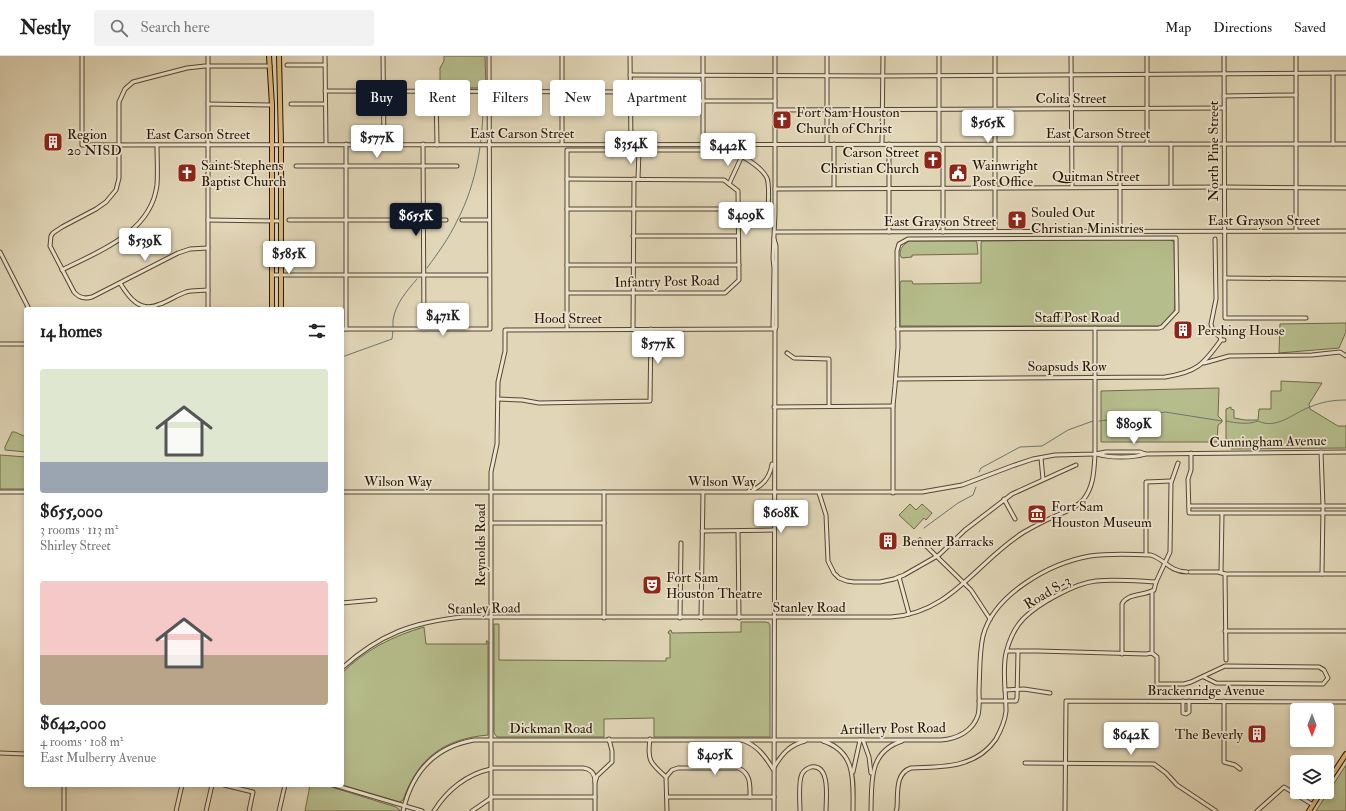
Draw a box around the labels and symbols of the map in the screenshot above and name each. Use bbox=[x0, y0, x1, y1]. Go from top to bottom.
street label: Colita Street bbox=[1035, 90, 1107, 107]
street label: North Pine Street bbox=[1205, 100, 1222, 201]
place label: Fort Sam Houston Church of Christ bbox=[796, 104, 900, 137]
church icon: Fort Sam Houston Church of Christ bbox=[771, 109, 793, 131]
pin: $565K bbox=[960, 110, 1016, 144]
pin: $577K bbox=[349, 125, 405, 159]
street label: East Carson Street bbox=[470, 125, 575, 142]
street label: East Carson Street bbox=[1046, 125, 1151, 142]
place label: Region 20 NISD bbox=[67, 126, 122, 159]
street label: East Carson Street bbox=[146, 126, 251, 143]
building icon: Region 20 NISD bbox=[42, 131, 64, 153]
pin: $354K bbox=[603, 131, 659, 165]
pin: $442K bbox=[700, 133, 756, 167]
place label: Carson Street Christian Church bbox=[821, 144, 920, 177]
church icon: Carson Street Christian Church bbox=[922, 149, 944, 171]
place label: Saint Stephens Baptist Church bbox=[201, 157, 287, 191]
place label: Wainwright Post Office bbox=[971, 157, 1038, 190]
church icon: Saint Stephens Baptist Church bbox=[176, 162, 198, 184]
public building icon: Wainwright Post Office bbox=[947, 162, 969, 184]
street label: Quitman Street bbox=[1052, 168, 1140, 185]
pin: $409K bbox=[718, 202, 774, 236]
pin: $655K bbox=[388, 203, 444, 237]
place label: Souled Out Christian Ministries bbox=[1031, 204, 1144, 237]
church icon: Souled Out Christian Ministries bbox=[1006, 209, 1028, 231]
street label: East Grayson Street bbox=[1208, 212, 1321, 230]
street label: East Grayson Street bbox=[884, 213, 997, 231]
pin: $539K bbox=[117, 228, 173, 262]
pin: $585K bbox=[261, 241, 317, 275]
street label: Infantry Post Road bbox=[614, 272, 720, 292]
pin: $471K bbox=[415, 303, 471, 337]
street label: Staff Post Road bbox=[1034, 309, 1120, 326]
street label: Hood Street bbox=[534, 310, 603, 327]
building icon: Pershing House bbox=[1172, 319, 1194, 341]
place label: Pershing House bbox=[1197, 322, 1285, 339]
pin: $577K bbox=[630, 331, 686, 365]
street label: Soapsuds Row bbox=[1027, 358, 1107, 376]
pin: $809K bbox=[1106, 411, 1162, 445]
street label: Cunningham Avenue bbox=[1209, 432, 1327, 451]
street label: Wilson Way bbox=[363, 473, 433, 491]
street label: Wilson Way bbox=[687, 473, 757, 491]
place label: Fort Sam Houston Museum bbox=[1051, 498, 1152, 531]
pin: $608K bbox=[753, 500, 809, 534]
street label: Reynolds Road bbox=[472, 503, 490, 587]
museum icon: Fort Sam Houston Museum bbox=[1026, 503, 1048, 525]
building icon: Benner Barracks bbox=[877, 530, 899, 552]
place label: Benner Barracks bbox=[902, 533, 994, 550]
place label: Fort Sam Houston Theatre bbox=[666, 569, 763, 602]
street label: Road S-3 bbox=[1021, 572, 1074, 613]
theatre icon: Fort Sam Houston Theatre bbox=[641, 574, 663, 596]
street label: Stanley Road bbox=[447, 599, 521, 619]
street label: Stanley Road bbox=[772, 599, 846, 617]
street label: Brackenridge Avenue bbox=[1147, 682, 1265, 699]
north arrow bbox=[1290, 703, 1334, 747]
street label: Artillery Post Road bbox=[839, 719, 946, 739]
street label: Dickman Road bbox=[509, 720, 593, 737]
pin: $642K bbox=[1103, 722, 1159, 756]
building icon: The Beverly bbox=[1246, 723, 1268, 745]
place label: The Beverly bbox=[1175, 726, 1244, 744]
pin: $405K bbox=[687, 742, 743, 776]

